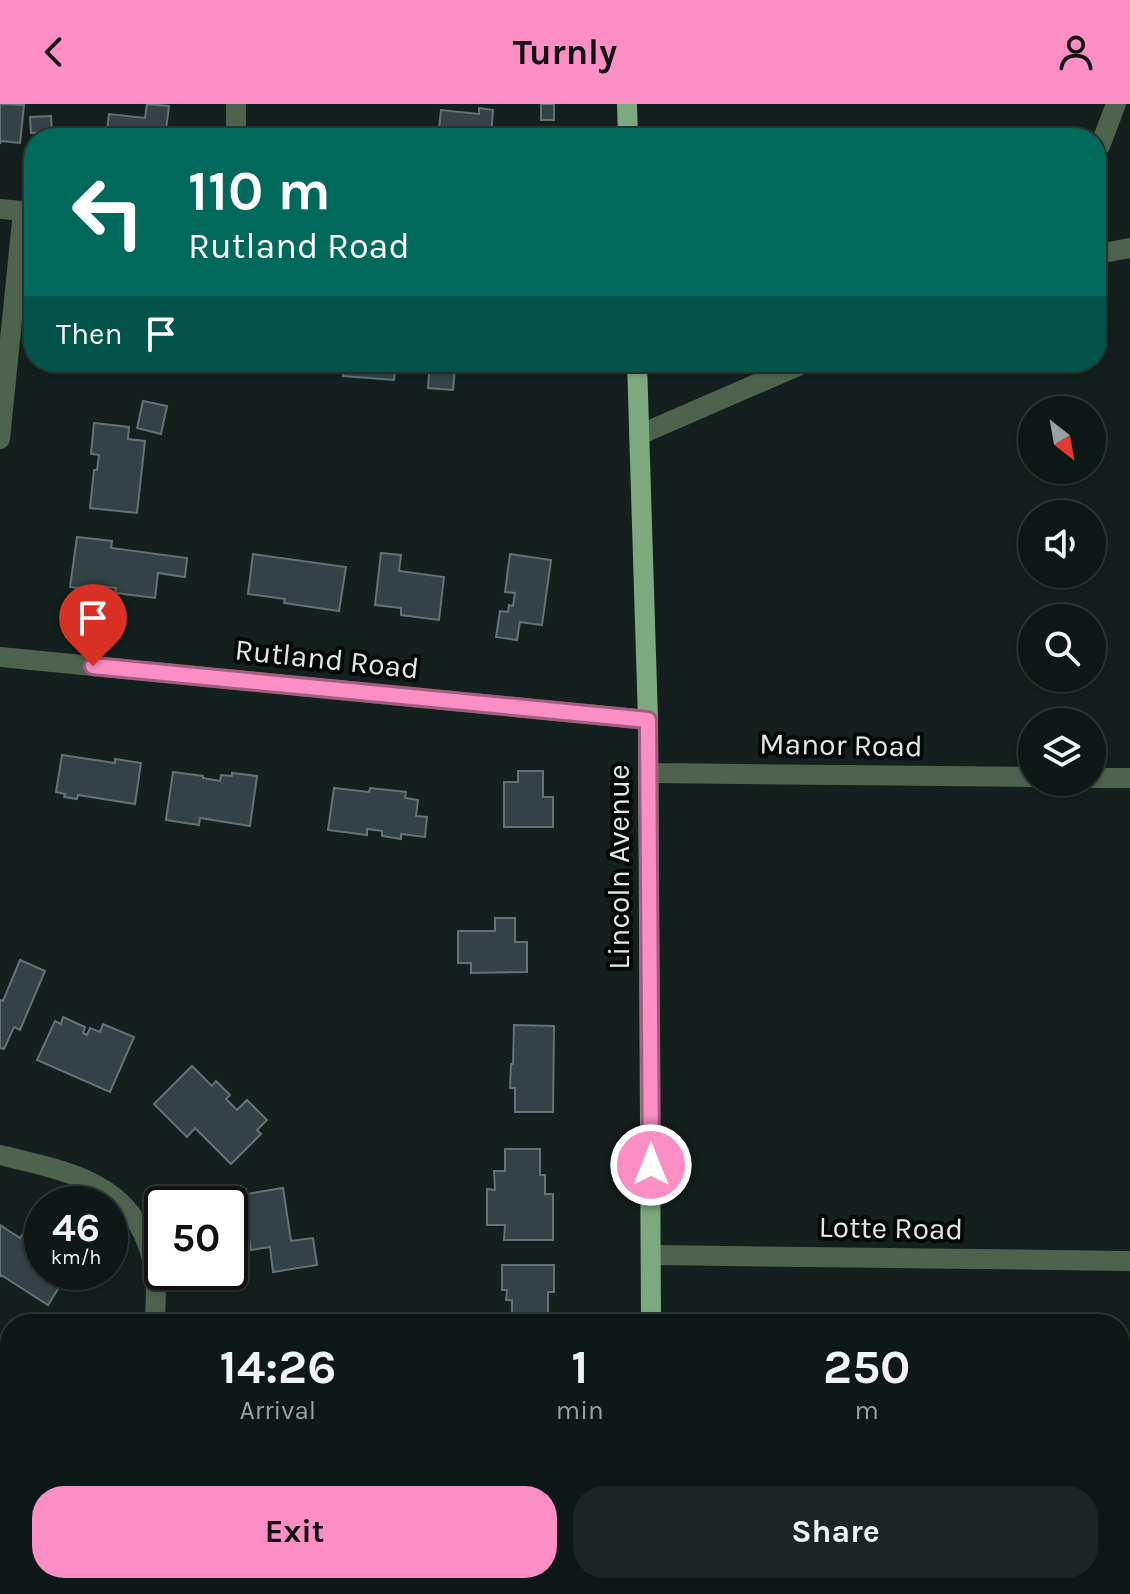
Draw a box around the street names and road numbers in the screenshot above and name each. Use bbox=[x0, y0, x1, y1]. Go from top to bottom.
street label: Rutland Road bbox=[233, 631, 421, 687]
street label: Manor Road bbox=[759, 726, 923, 764]
street label: Lincoln Avenue bbox=[601, 764, 637, 970]
street label: Lotte Road bbox=[818, 1209, 964, 1247]

